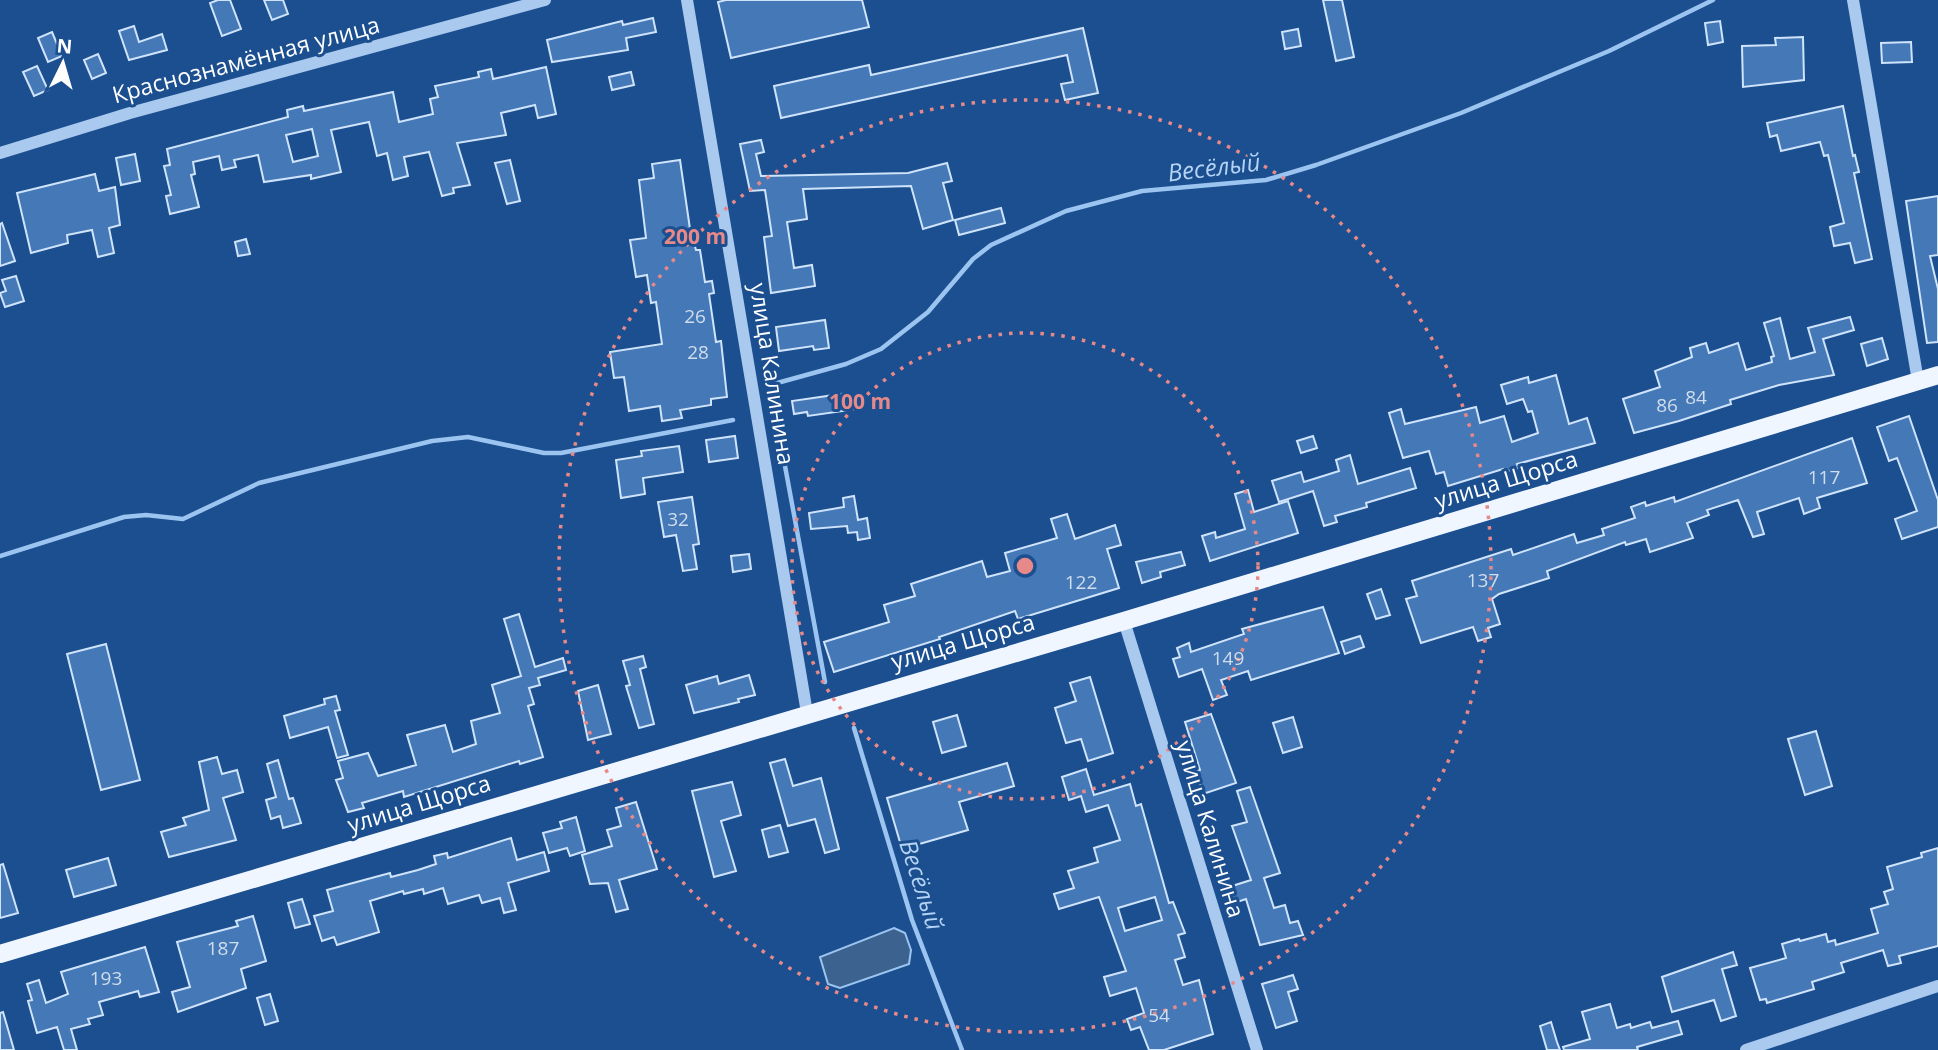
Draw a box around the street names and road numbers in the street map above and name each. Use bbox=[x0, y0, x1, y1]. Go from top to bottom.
street label: Краснознамённая улица bbox=[108, 8, 383, 110]
street label: улица Калинина bbox=[743, 281, 803, 467]
street label: улица Щорса bbox=[1430, 442, 1581, 516]
street label: улица Щорса bbox=[887, 605, 1038, 677]
street label: улица Калинина bbox=[1169, 736, 1253, 921]
street label: улица Щорса bbox=[343, 766, 494, 840]

